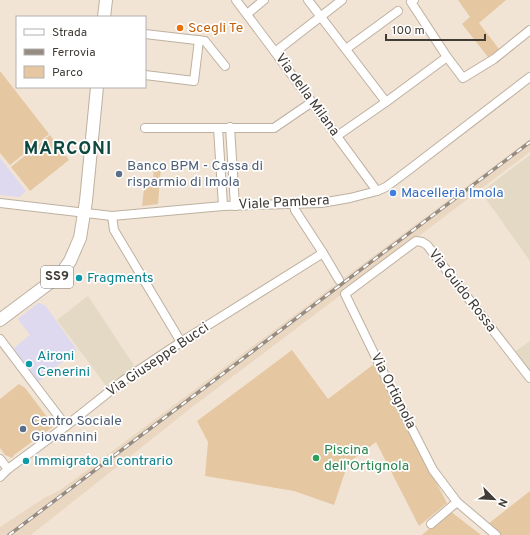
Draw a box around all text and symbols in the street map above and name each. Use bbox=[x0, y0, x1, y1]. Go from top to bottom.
legend bbox=[16, 16, 146, 88]
scale bar bbox=[386, 16, 485, 42]
place label: Scegli Te bbox=[188, 20, 243, 37]
marker: Scegli Te bbox=[175, 23, 185, 33]
text: 100 m bbox=[392, 23, 425, 39]
text: Strada bbox=[52, 25, 87, 41]
text: Ferrovia bbox=[52, 45, 95, 61]
street label: Via della Milana bbox=[271, 50, 343, 140]
text: Parco bbox=[52, 65, 83, 81]
district label: MARCONI bbox=[24, 138, 112, 161]
place label: Banco BPM - Cassa di risparmio di Imola bbox=[127, 158, 263, 191]
marker: Banco BPM - Cassa di risparmio di Imola bbox=[114, 169, 124, 179]
place label: Macelleria Imola bbox=[401, 185, 504, 202]
marker: Macelleria Imola bbox=[388, 188, 398, 198]
street label: Viale Pambera bbox=[238, 192, 330, 214]
street label: Via Guido Rossa bbox=[424, 246, 500, 336]
road number: SS9 bbox=[41, 266, 73, 288]
place label: Fragments bbox=[87, 270, 154, 287]
marker: Fragments bbox=[74, 273, 84, 283]
street label: Via Giuseppe Bucci bbox=[104, 319, 212, 401]
place label: Aironi Cenerini bbox=[37, 348, 90, 381]
street label: Via Ortignola bbox=[367, 350, 419, 432]
marker: Aironi Cenerini bbox=[24, 359, 34, 369]
place label: Centro Sociale Giovannini bbox=[31, 413, 122, 446]
marker: Centro Sociale Giovannini bbox=[18, 424, 28, 434]
place label: Piscina dell'Ortignola bbox=[324, 442, 409, 475]
place label: Immigrato al contrario bbox=[34, 453, 173, 470]
marker: Piscina dell'Ortignola bbox=[311, 453, 321, 463]
marker: Immigrato al contrario bbox=[21, 456, 31, 466]
north arrow bbox=[474, 479, 514, 519]
text: N bbox=[494, 496, 510, 509]

